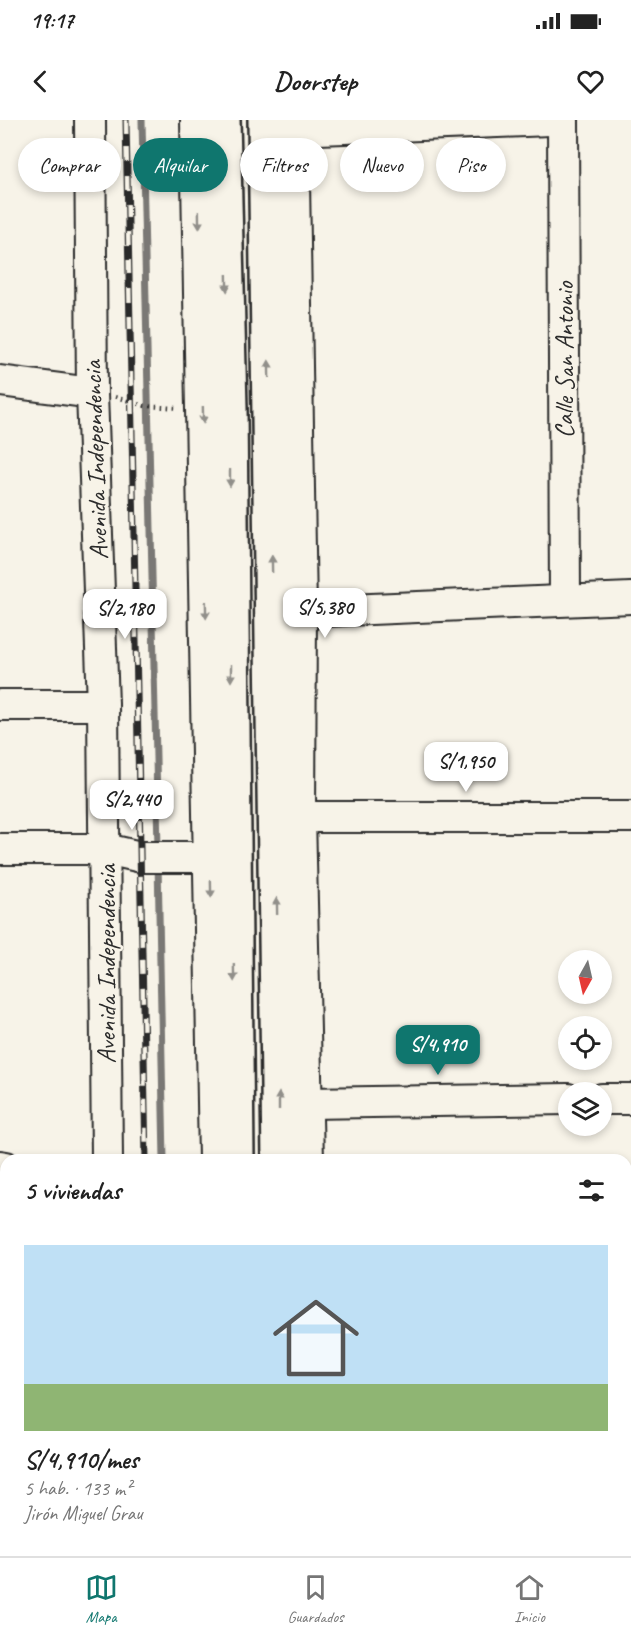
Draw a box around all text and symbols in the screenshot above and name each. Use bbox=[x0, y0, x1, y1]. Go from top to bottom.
text: 19:17 bbox=[30, 7, 74, 35]
text: Doorstep bbox=[274, 64, 357, 98]
icon: back bbox=[24, 65, 57, 98]
icon: heart bbox=[574, 65, 607, 98]
chip: Comprar bbox=[18, 138, 121, 192]
chip: Alquilar bbox=[133, 138, 228, 192]
chip: Filtros bbox=[240, 138, 328, 192]
chip: Nuevo bbox=[340, 138, 424, 192]
chip: Piso bbox=[436, 138, 506, 192]
one-way arrow bbox=[194, 211, 203, 230]
one-way arrow bbox=[222, 274, 231, 293]
street label: Calle San Antonio bbox=[548, 280, 581, 438]
street label: Avenida Independencia bbox=[75, 358, 115, 560]
one-way arrow bbox=[264, 360, 274, 379]
one-way arrow bbox=[198, 406, 208, 425]
one-way arrow bbox=[225, 469, 235, 488]
one-way arrow bbox=[268, 555, 277, 574]
pin: S/5,380 bbox=[270, 588, 380, 639]
pin: S/2,180 bbox=[70, 589, 180, 640]
text: S/5,380 bbox=[297, 595, 353, 620]
text: S/2,180 bbox=[97, 596, 153, 621]
one-way arrow bbox=[202, 601, 211, 620]
one-way arrow bbox=[226, 664, 236, 683]
pin: S/1,950 bbox=[411, 742, 521, 793]
text: S/1,950 bbox=[438, 749, 494, 774]
pin: S/2,440 bbox=[77, 780, 187, 831]
text: S/2,440 bbox=[104, 787, 160, 812]
street label: Avenida Independencia bbox=[90, 863, 123, 1064]
one-way arrow bbox=[206, 880, 216, 899]
one-way arrow bbox=[272, 897, 282, 916]
north arrow bbox=[558, 950, 612, 1004]
map controls bbox=[558, 950, 612, 1136]
one-way arrow bbox=[229, 964, 238, 983]
button: locate bbox=[558, 1016, 612, 1070]
pin: S/4,910 bbox=[383, 1025, 493, 1076]
text: S/4,910 bbox=[410, 1032, 466, 1057]
button: layers bbox=[558, 1082, 612, 1136]
one-way arrow bbox=[274, 1092, 284, 1111]
text: 5 viviendas bbox=[24, 1174, 121, 1207]
icon: filters bbox=[575, 1174, 608, 1207]
icon: home bbox=[262, 1284, 370, 1392]
text: S/4,910/mes bbox=[24, 1443, 138, 1476]
text: 5 hab. · 133 m² bbox=[24, 1476, 131, 1501]
text: Jirón Miguel Grau bbox=[24, 1501, 143, 1526]
tab: Mapa bbox=[85, 1571, 118, 1627]
tab: Guardados bbox=[287, 1571, 344, 1627]
tab: Inicio bbox=[513, 1571, 546, 1627]

